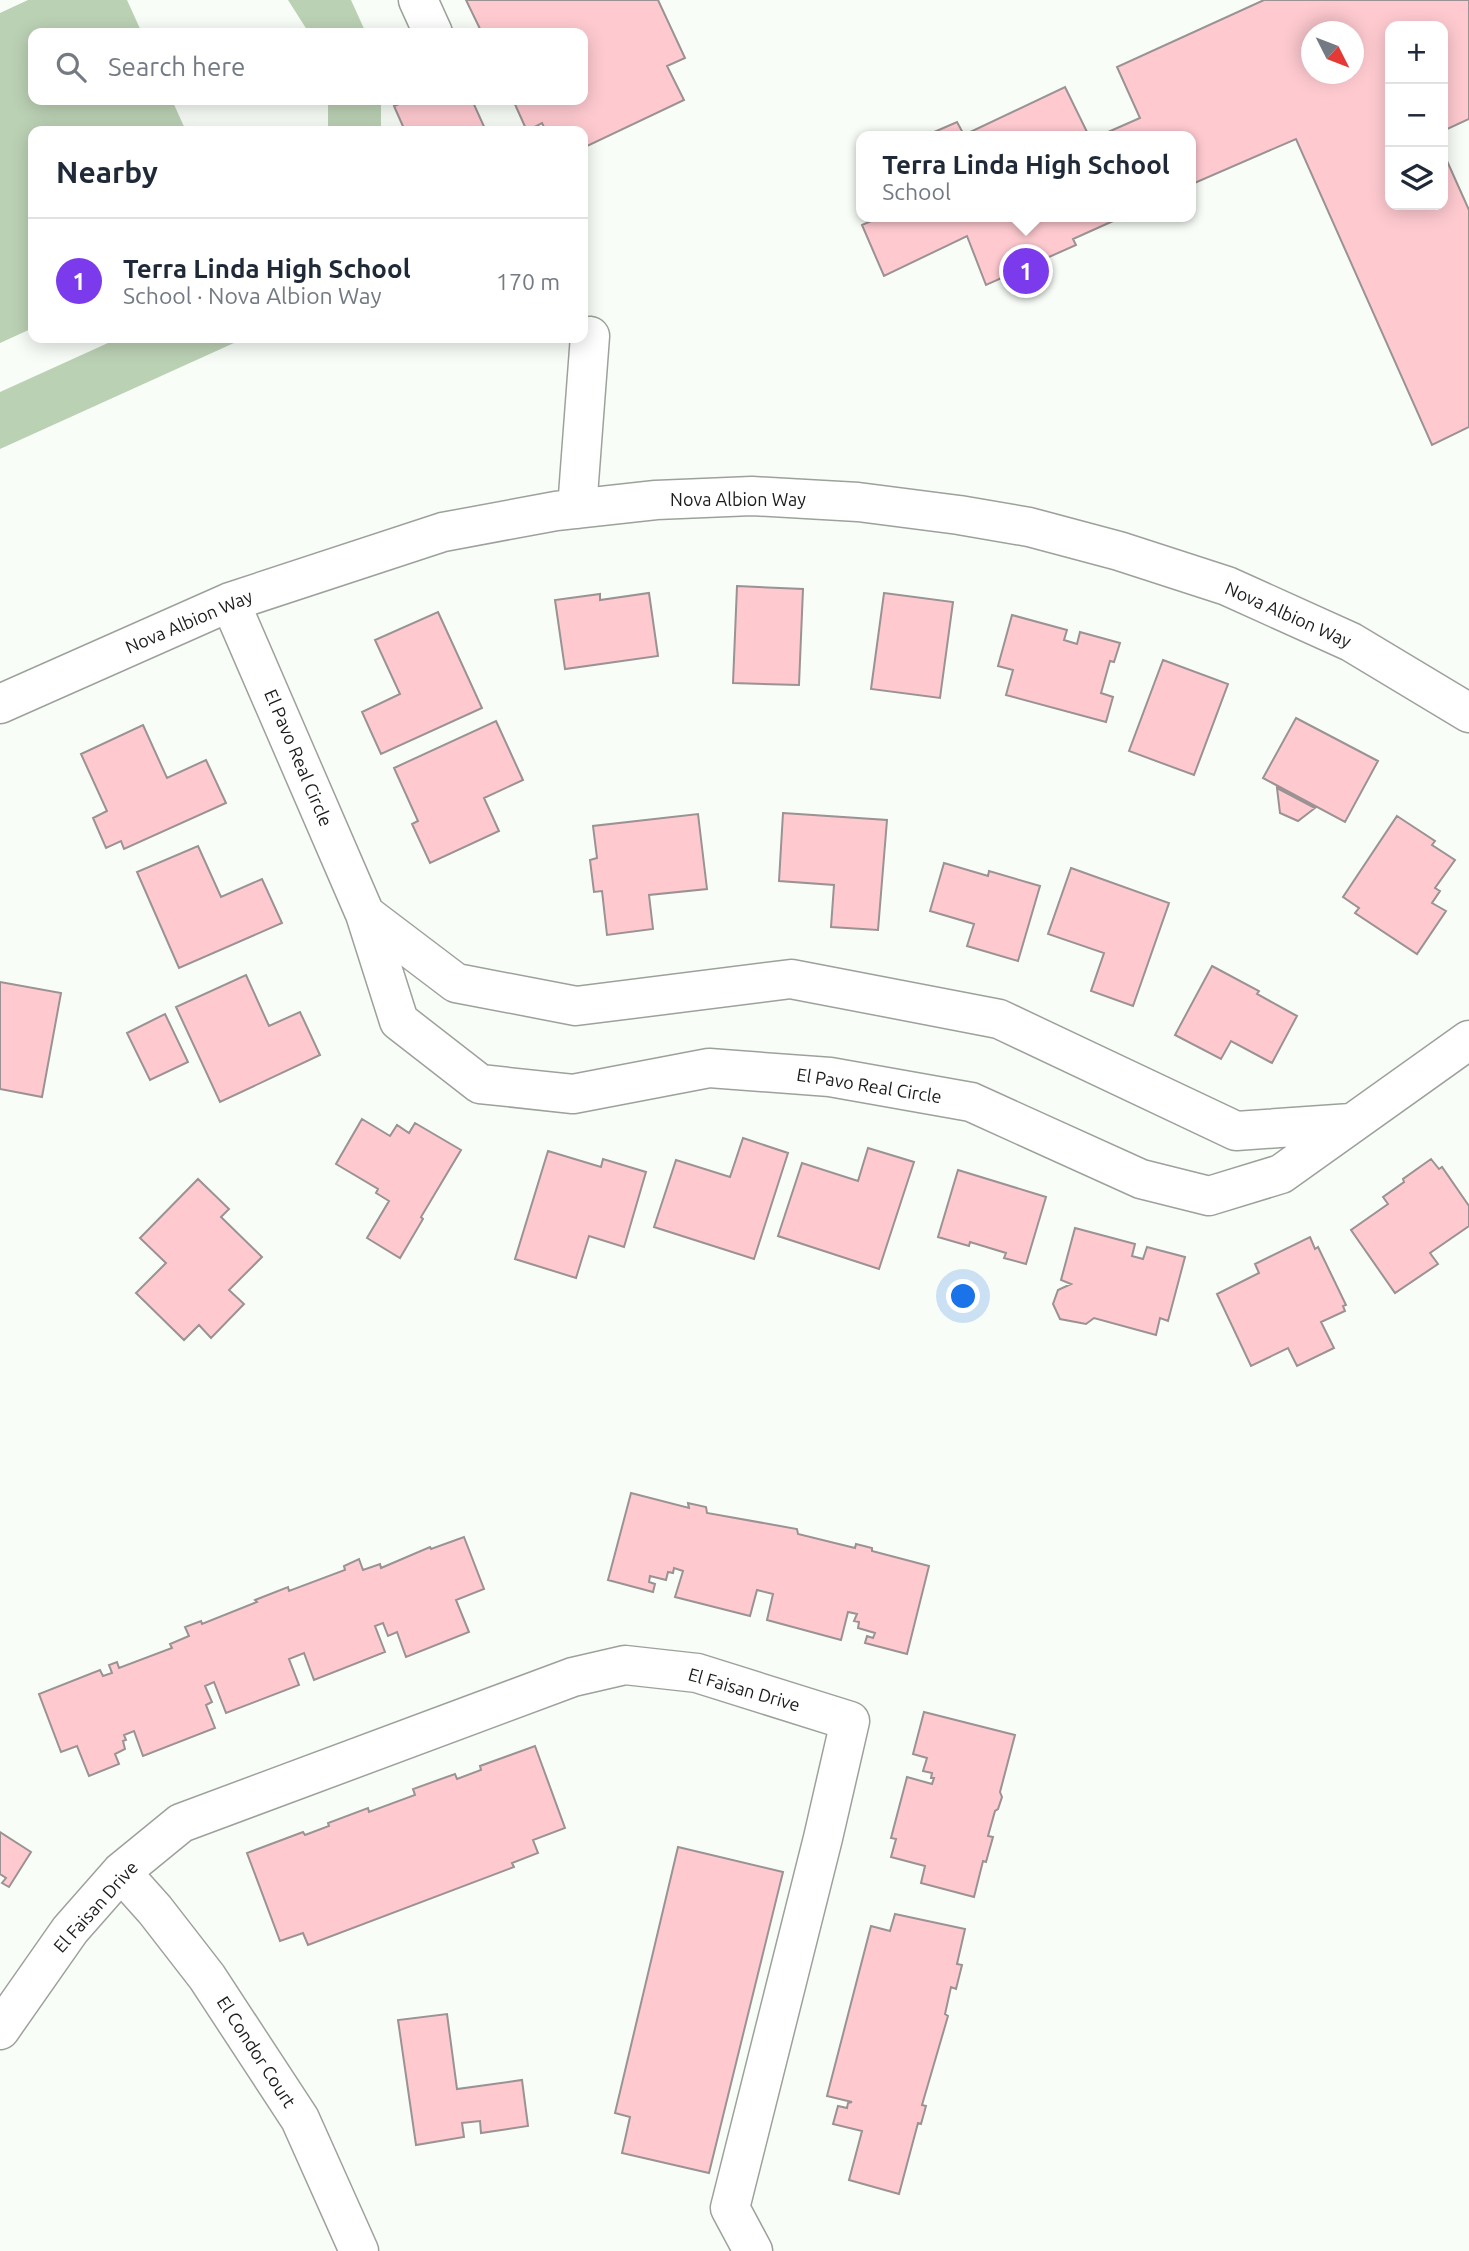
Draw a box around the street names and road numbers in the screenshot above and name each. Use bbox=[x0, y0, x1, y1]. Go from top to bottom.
street label: Nova Albion Way bbox=[670, 489, 806, 509]
street label: Nova Albion Way bbox=[1222, 577, 1355, 651]
street label: Nova Albion Way bbox=[122, 585, 255, 657]
street label: El Pavo Real Circle bbox=[261, 686, 337, 829]
street label: El Pavo Real Circle bbox=[795, 1064, 943, 1106]
street label: El Faisan Drive bbox=[686, 1664, 802, 1715]
street label: El Faisan Drive bbox=[49, 1857, 141, 1956]
street label: El Condor Court bbox=[213, 1992, 300, 2111]

